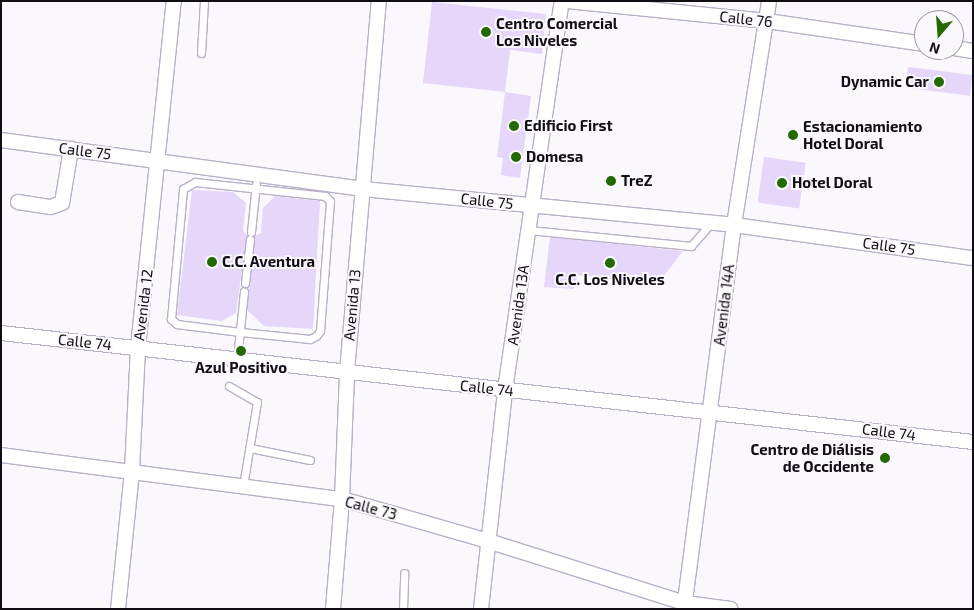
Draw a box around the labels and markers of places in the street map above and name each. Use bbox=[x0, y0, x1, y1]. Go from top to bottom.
place label: Centro Comercial Los Niveles bbox=[496, 14, 618, 49]
marker: Centro Comercial Los Niveles bbox=[480, 26, 492, 38]
place label: Dynamic Car bbox=[841, 73, 929, 91]
marker: Dynamic Car bbox=[933, 76, 945, 88]
place label: Edificio First bbox=[524, 117, 613, 135]
place label: Estacionamiento Hotel Doral bbox=[803, 117, 922, 152]
marker: Edificio First bbox=[508, 120, 520, 132]
marker: Estacionamiento Hotel Doral bbox=[787, 129, 799, 141]
place label: Domesa bbox=[526, 148, 583, 166]
marker: Domesa bbox=[510, 151, 522, 163]
place label: TreZ bbox=[621, 172, 652, 190]
place label: Hotel Doral bbox=[792, 174, 873, 192]
marker: TreZ bbox=[605, 175, 617, 187]
marker: Hotel Doral bbox=[776, 177, 788, 189]
place label: C.C. Aventura bbox=[222, 253, 315, 271]
marker: C.C. Aventura bbox=[206, 256, 218, 268]
marker: C.C. Los Niveles bbox=[604, 257, 616, 269]
place label: C.C. Los Niveles bbox=[555, 271, 665, 289]
marker: Azul Positivo bbox=[235, 345, 247, 357]
place label: Azul Positivo bbox=[195, 359, 287, 377]
place label: Centro de Diálisis de Occidente bbox=[750, 440, 874, 475]
marker: Centro de Diálisis de Occidente bbox=[878, 451, 892, 465]

